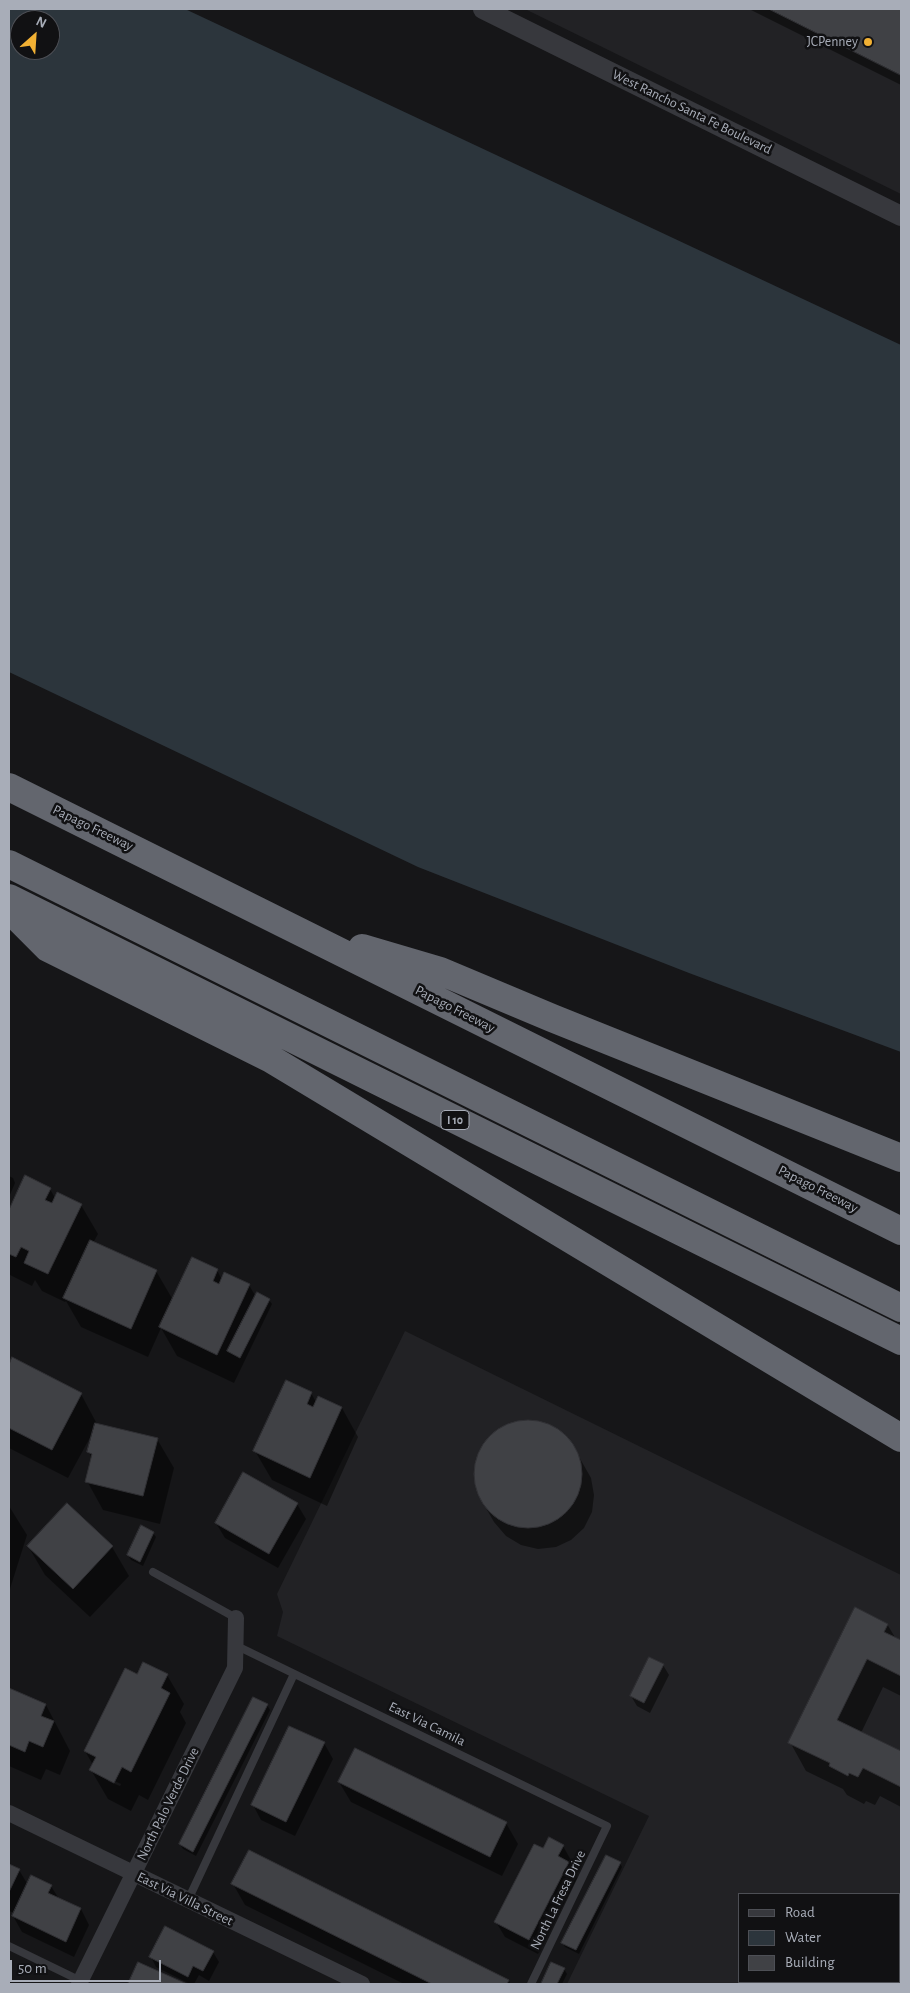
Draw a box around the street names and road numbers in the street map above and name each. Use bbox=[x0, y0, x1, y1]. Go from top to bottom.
street label: West Rancho Santa Fe Boulevard bbox=[609, 66, 775, 158]
street label: Papago Freeway bbox=[50, 801, 136, 855]
street label: Papago Freeway bbox=[412, 982, 498, 1036]
road number: I 10 bbox=[441, 1110, 469, 1130]
street label: Papago Freeway bbox=[775, 1162, 861, 1216]
street label: East Via Camila bbox=[386, 1698, 468, 1750]
street label: North Palo Verde Drive bbox=[133, 1745, 203, 1863]
street label: North La Fresa Drive bbox=[527, 1847, 589, 1953]
street label: East Via Villa Street bbox=[134, 1868, 236, 1930]

